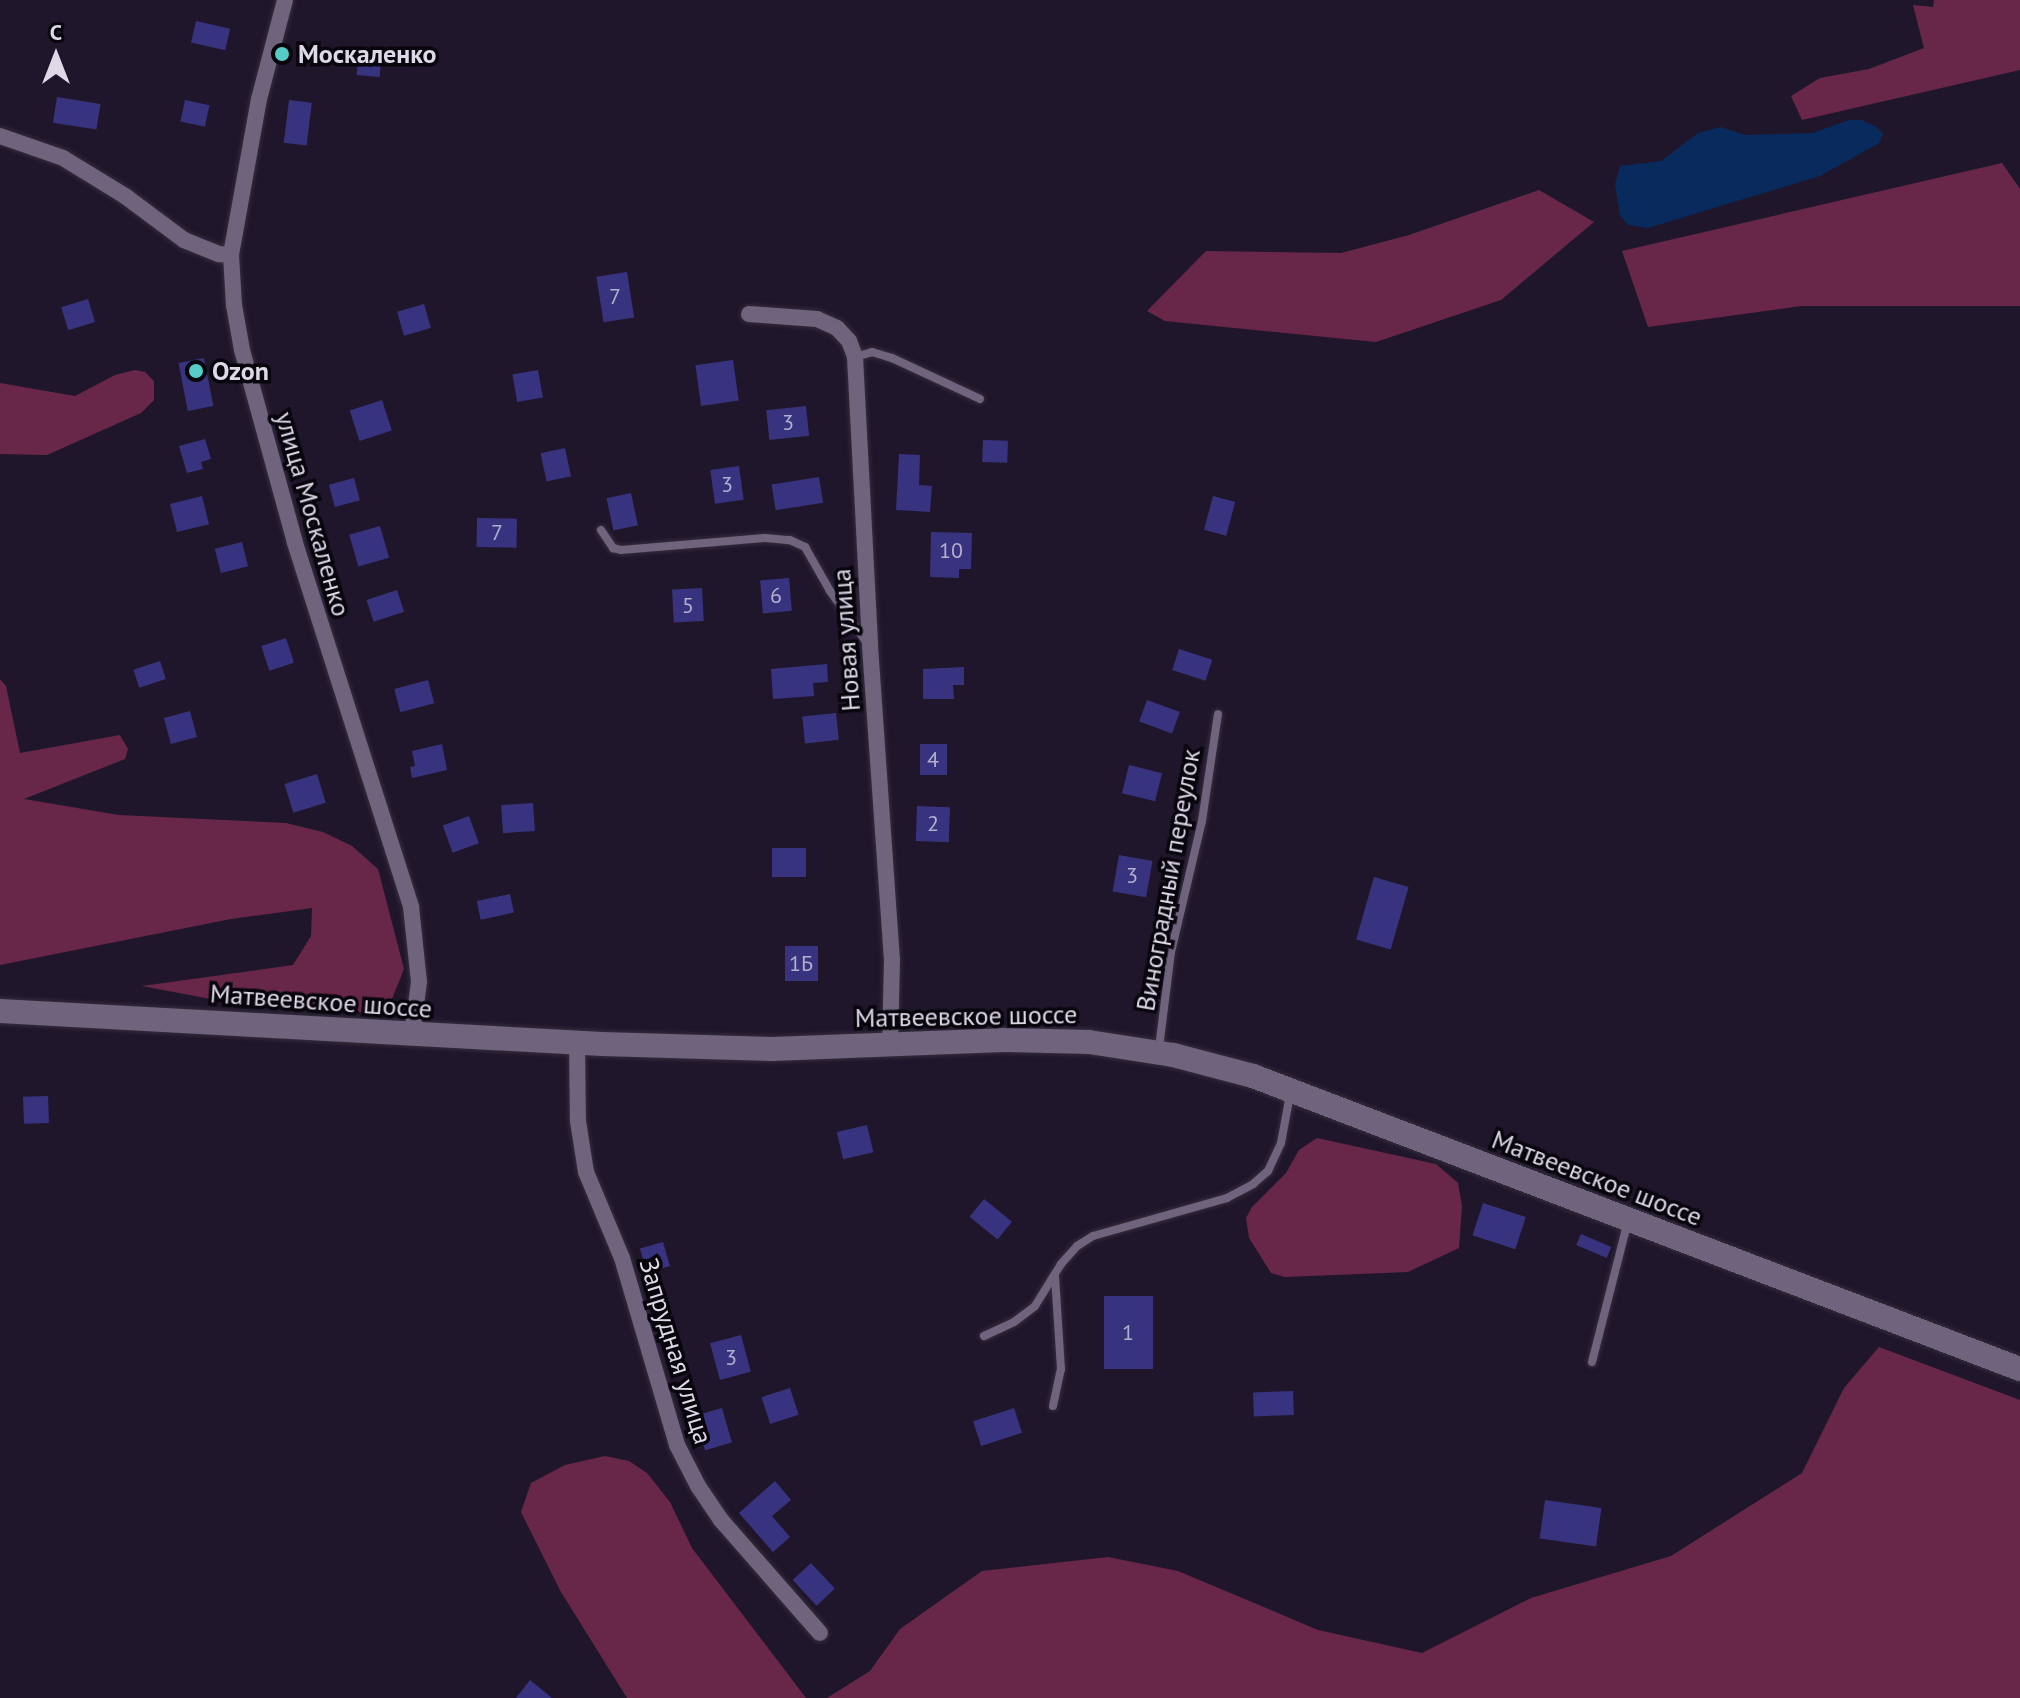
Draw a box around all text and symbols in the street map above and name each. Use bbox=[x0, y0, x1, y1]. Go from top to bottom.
north arrow bbox=[16, 16, 96, 96]
text: С bbox=[50, 18, 62, 46]
place label: Москаленко bbox=[298, 38, 437, 70]
marker: Москаленко bbox=[273, 45, 291, 63]
house number: 7 bbox=[609, 284, 621, 310]
place label: Ozon bbox=[212, 355, 269, 387]
marker: Ozon bbox=[187, 362, 205, 380]
street label: улица Москаленко bbox=[269, 408, 357, 620]
house number: 3 bbox=[782, 410, 794, 436]
house number: 3 bbox=[721, 472, 733, 498]
house number: 7 bbox=[491, 520, 503, 546]
house number: 10 bbox=[939, 538, 963, 564]
street label: Новая улица bbox=[825, 568, 867, 712]
house number: 6 bbox=[770, 583, 782, 609]
house number: 5 bbox=[682, 593, 694, 619]
house number: 4 bbox=[927, 747, 939, 773]
street label: Виноградный переулок bbox=[1130, 747, 1206, 1013]
house number: 2 bbox=[927, 811, 939, 837]
house number: 3 bbox=[1126, 863, 1138, 889]
house number: 1Б bbox=[789, 951, 813, 977]
street label: Матвеевское шоссе bbox=[209, 978, 433, 1024]
street label: Матвеевское шоссе bbox=[855, 998, 1077, 1034]
street label: Матвеевское шоссе bbox=[1488, 1124, 1706, 1232]
street label: Запрудная улица bbox=[633, 1254, 719, 1448]
house number: 1 bbox=[1122, 1320, 1134, 1346]
house number: 3 bbox=[725, 1345, 737, 1371]

